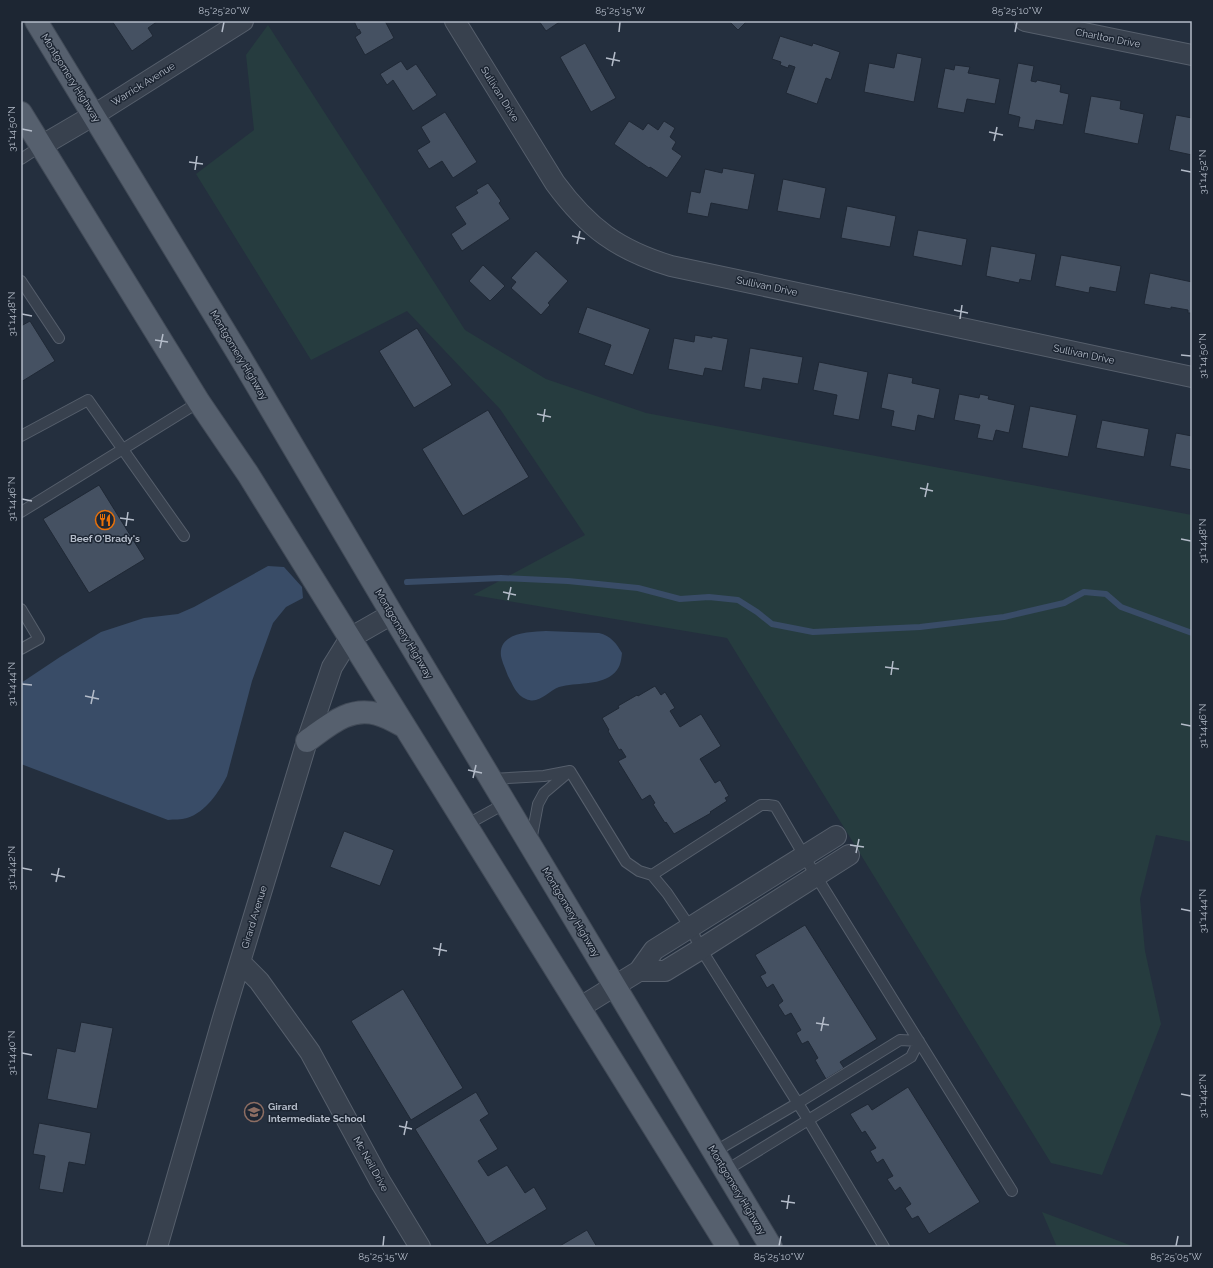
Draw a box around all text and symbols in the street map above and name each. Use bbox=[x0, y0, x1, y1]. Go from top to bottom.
text: 85°25'20"W bbox=[198, 5, 250, 16]
text: 85°25'15"W bbox=[595, 5, 645, 16]
text: 85°25'10"W bbox=[992, 5, 1043, 16]
street label: Charlton Drive bbox=[1075, 26, 1141, 50]
street label: Montgomery Highway bbox=[39, 32, 103, 125]
street label: Warrick Avenue bbox=[109, 60, 177, 108]
street label: Sullivan Drive bbox=[479, 65, 521, 124]
text: 31°14'50"N bbox=[6, 106, 17, 152]
text: 31°14'52"N bbox=[1197, 150, 1208, 194]
street label: Sullivan Drive bbox=[735, 274, 799, 298]
text: 31°14'48"N bbox=[6, 292, 17, 336]
street label: Montgomery Highway bbox=[208, 308, 270, 402]
text: 31°14'50"N bbox=[1197, 333, 1208, 379]
street label: Sullivan Drive bbox=[1052, 342, 1116, 366]
text: 31°14'46"N bbox=[6, 476, 17, 522]
restaurant icon: Beef O'Brady's bbox=[94, 509, 116, 531]
text: 31°14'48"N bbox=[1197, 519, 1208, 563]
place label: Beef O'Brady's bbox=[70, 533, 140, 544]
street label: Montgomery Highway bbox=[373, 587, 435, 681]
text: 31°14'44"N bbox=[6, 662, 17, 706]
text: 31°14'46"N bbox=[1197, 703, 1208, 749]
text: 31°14'42"N bbox=[6, 846, 17, 890]
street label: Montgomery Highway bbox=[540, 865, 602, 959]
street label: Girard Avenue bbox=[239, 884, 269, 950]
text: 31°14'44"N bbox=[1197, 889, 1208, 933]
text: 31°14'40"N bbox=[6, 1030, 17, 1076]
text: 31°14'42"N bbox=[1197, 1074, 1208, 1118]
school or university icon: Girard Intermediate School bbox=[243, 1101, 265, 1123]
place label: Girard Intermediate School bbox=[268, 1101, 367, 1124]
street label: Mc Neil Drive bbox=[351, 1135, 391, 1194]
street label: Montgomery Highway bbox=[706, 1143, 768, 1237]
text: 85°25'15"W bbox=[358, 1251, 408, 1262]
text: 85°25'10"W bbox=[754, 1251, 805, 1262]
text: 85°25'05"W bbox=[1150, 1251, 1202, 1262]

